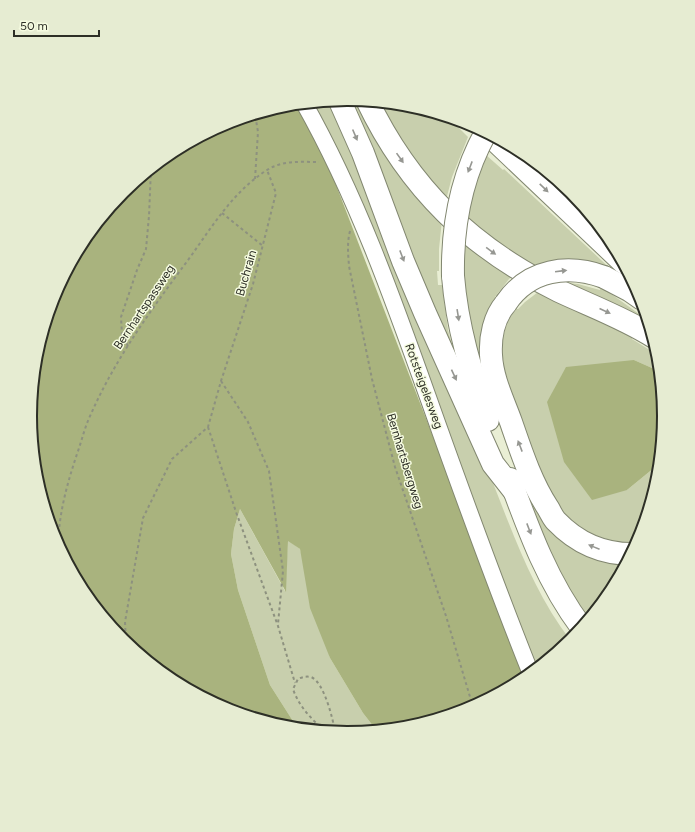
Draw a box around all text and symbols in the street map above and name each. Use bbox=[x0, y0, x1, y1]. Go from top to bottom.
scale bar bbox=[14, 12, 99, 38]
text: 50 m bbox=[20, 19, 48, 33]
one-way arrow bbox=[352, 129, 358, 140]
one-way arrow bbox=[396, 153, 404, 164]
one-way arrow bbox=[466, 162, 472, 174]
one-way arrow bbox=[539, 183, 549, 193]
one-way arrow bbox=[485, 247, 496, 255]
street label: Buchrain bbox=[233, 248, 259, 297]
one-way arrow bbox=[399, 251, 405, 263]
street label: Bernhartspassweg bbox=[111, 262, 177, 352]
one-way arrow bbox=[555, 267, 567, 274]
one-way arrow bbox=[455, 309, 461, 321]
one-way arrow bbox=[600, 309, 612, 315]
street label: Rotsteigelesweg bbox=[402, 341, 446, 431]
one-way arrow bbox=[451, 370, 457, 381]
street label: Bernhartsbergweg bbox=[384, 412, 426, 510]
one-way arrow bbox=[516, 440, 522, 452]
one-way arrow bbox=[526, 523, 532, 535]
one-way arrow bbox=[588, 544, 600, 550]

